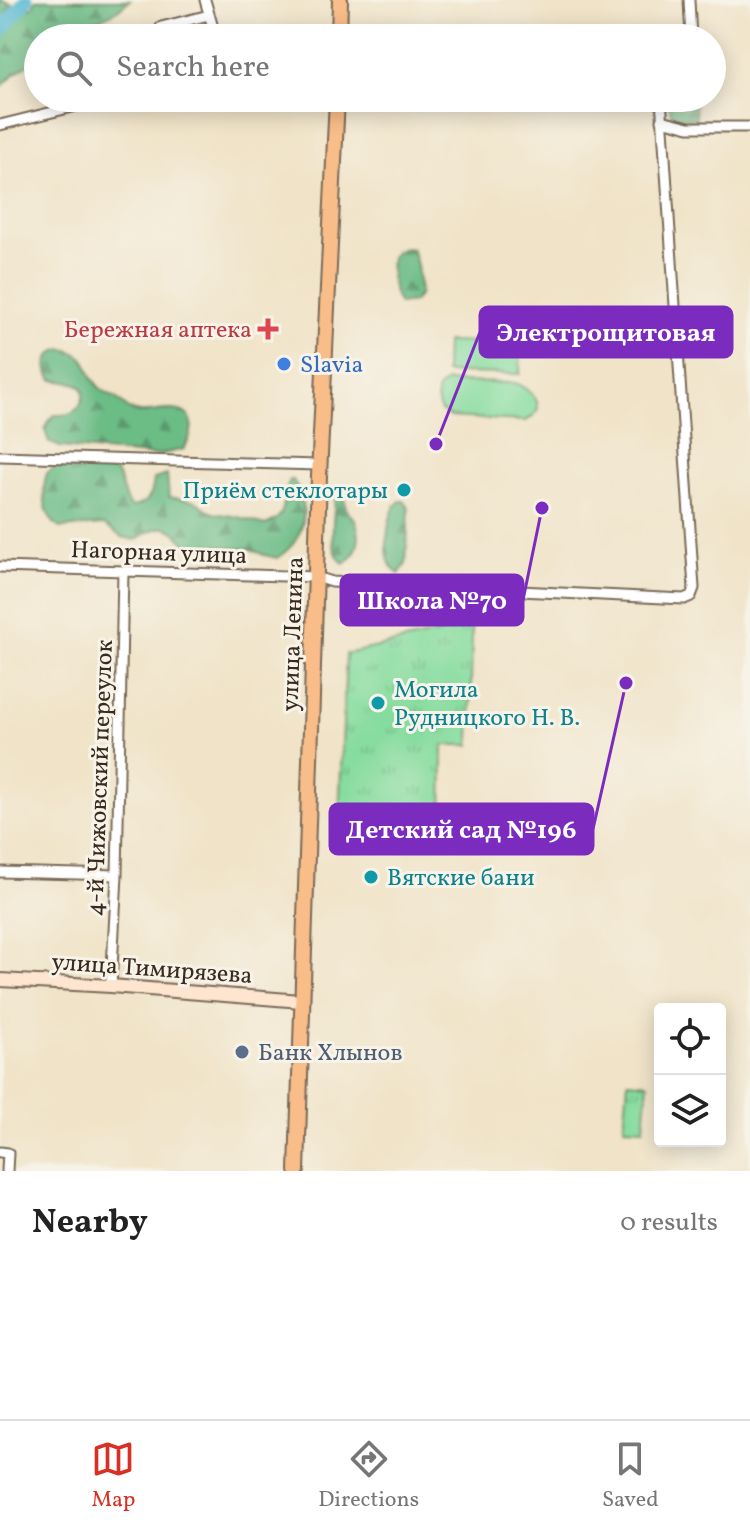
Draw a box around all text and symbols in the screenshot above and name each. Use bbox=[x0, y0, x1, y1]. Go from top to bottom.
search box bbox=[24, 24, 726, 112]
icon: search bbox=[52, 46, 96, 90]
text: Search here bbox=[116, 47, 270, 89]
callout: Электрощитовая bbox=[480, 307, 732, 357]
place label: Бережная аптека bbox=[64, 314, 252, 348]
text: Электрощитовая bbox=[496, 316, 716, 352]
marker: Бережная аптека bbox=[259, 320, 277, 338]
place label: Slavia bbox=[300, 349, 364, 383]
marker: Slavia bbox=[275, 355, 293, 373]
place label: Приём стеклотары bbox=[182, 475, 388, 509]
marker: Приём стеклотары bbox=[395, 481, 413, 499]
street label: Нагорная улица bbox=[70, 534, 248, 574]
street label: улица Ленина bbox=[274, 556, 314, 712]
callout: Школа №70 bbox=[341, 575, 523, 625]
text: Школа №70 bbox=[357, 584, 507, 620]
street label: 4-й Чижовский переулок bbox=[79, 639, 123, 917]
place label: Могила Рудницкого Н. В. bbox=[394, 674, 580, 736]
marker: Могила Рудницкого Н. В. bbox=[369, 694, 387, 712]
callout: Детский сад №196 bbox=[330, 804, 593, 854]
text: Детский сад №196 bbox=[346, 813, 576, 849]
place label: Вятские бани bbox=[387, 862, 535, 896]
marker: Вятские бани bbox=[362, 868, 380, 886]
street label: улица Тимирязева bbox=[50, 946, 254, 994]
map controls bbox=[654, 1003, 726, 1147]
button: locate bbox=[654, 1003, 726, 1075]
place label: Банк Хлынов bbox=[258, 1037, 403, 1071]
marker: Банк Хлынов bbox=[233, 1043, 251, 1061]
button: layers bbox=[654, 1075, 726, 1147]
text: Nearby bbox=[32, 1200, 148, 1247]
text: 0 results bbox=[620, 1205, 718, 1241]
tab: Map bbox=[91, 1437, 135, 1516]
tab: Directions bbox=[318, 1437, 419, 1516]
tab: Saved bbox=[602, 1437, 659, 1516]

